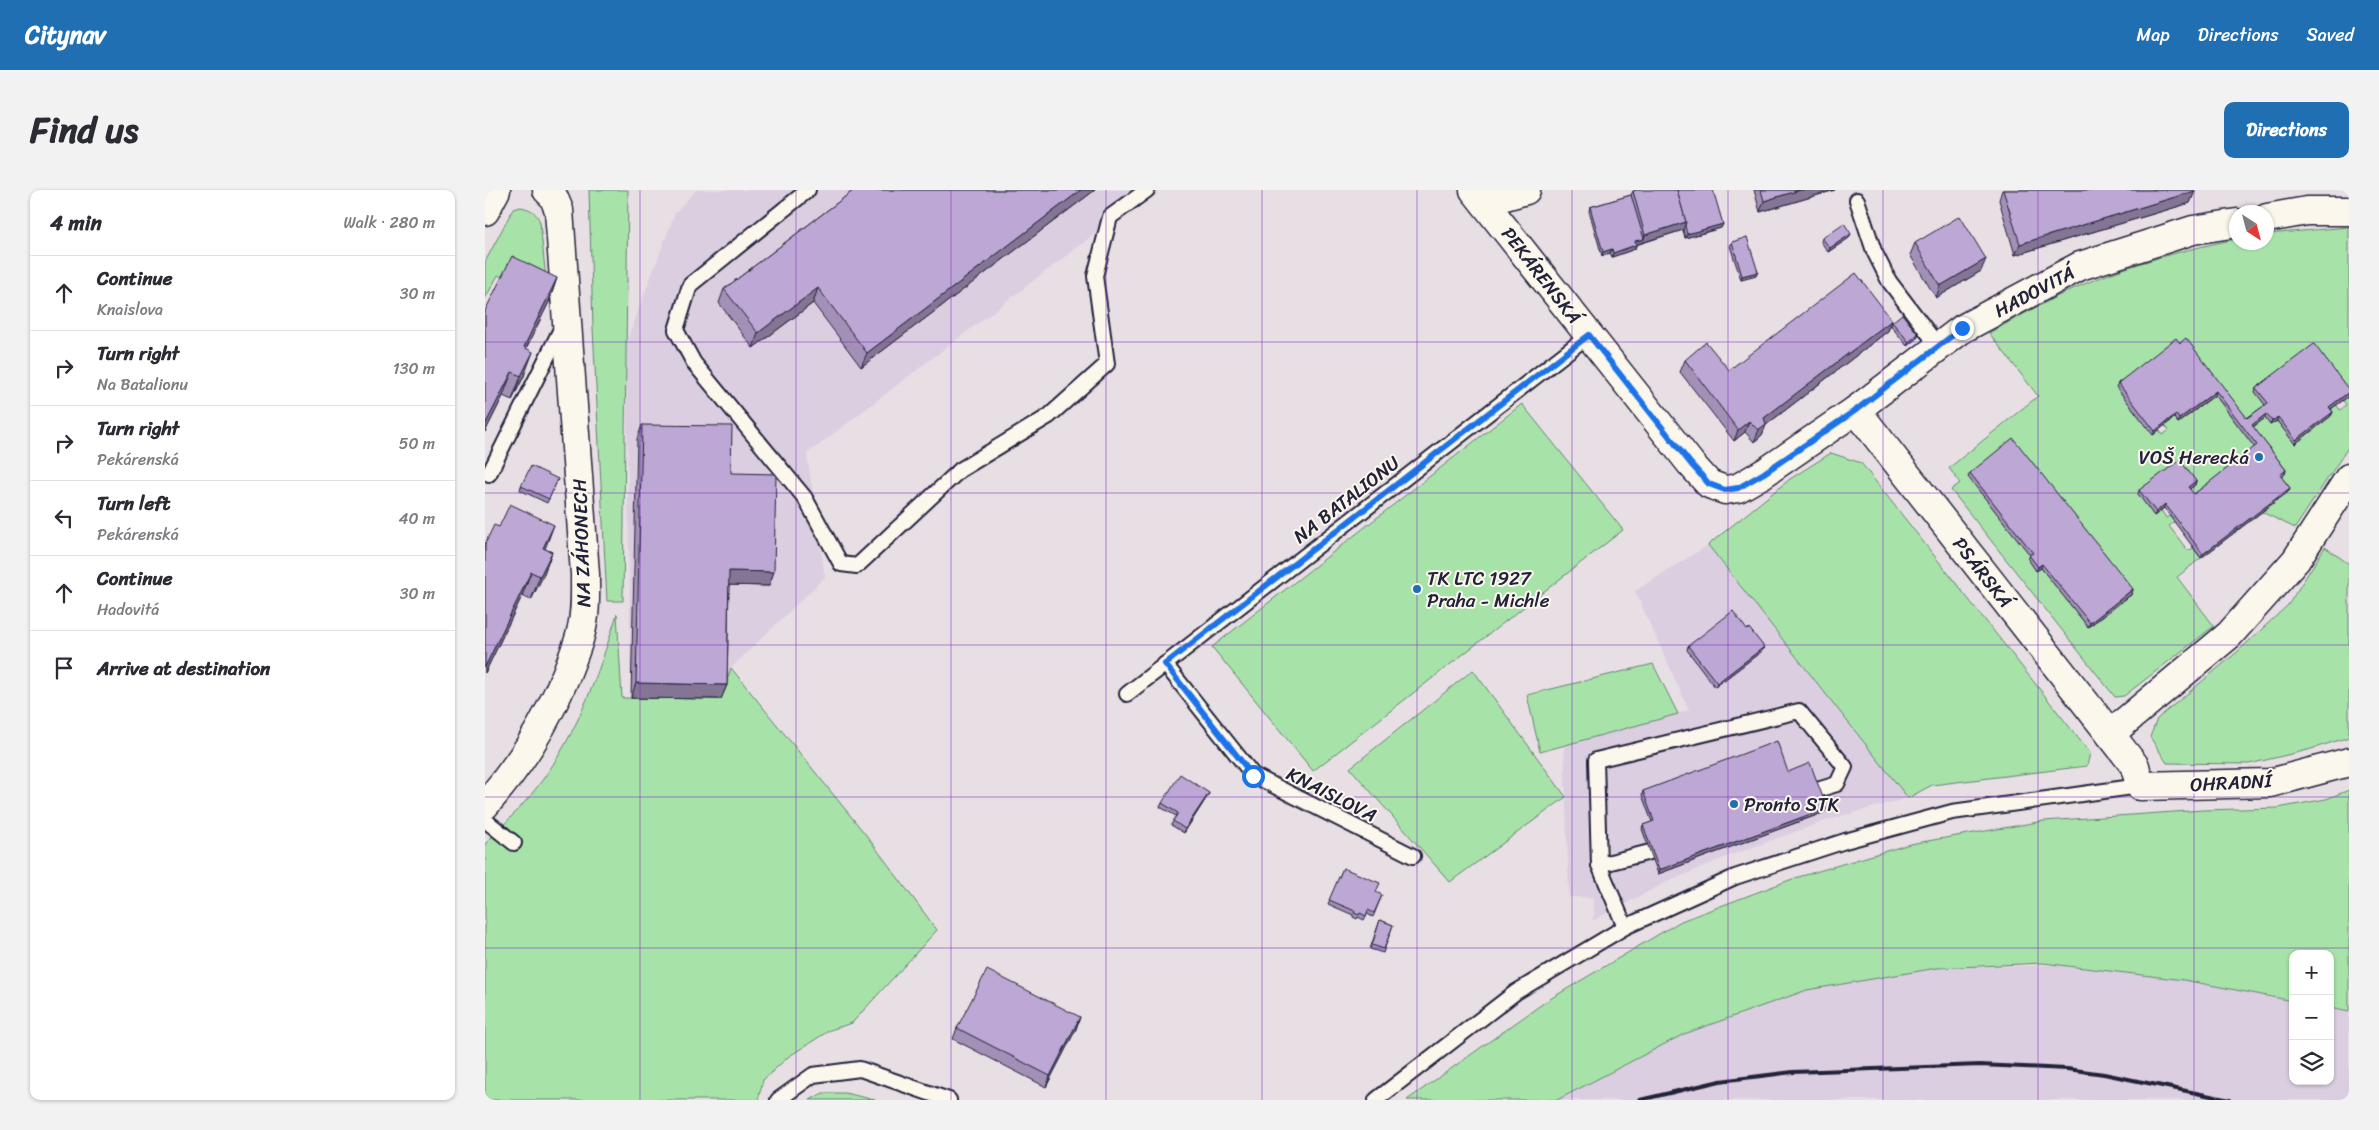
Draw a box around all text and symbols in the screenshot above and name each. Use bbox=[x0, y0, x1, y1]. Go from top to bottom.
text: Citynav bbox=[25, 14, 106, 56]
text: Map bbox=[2137, 19, 2170, 51]
text: Directions bbox=[2198, 19, 2279, 51]
text: Saved bbox=[2307, 19, 2354, 51]
text: Find us bbox=[30, 99, 138, 161]
button: Directions bbox=[2224, 102, 2349, 158]
text: 4 min bbox=[50, 204, 102, 242]
north arrow bbox=[2229, 205, 2274, 250]
text: Walk · 280 m bbox=[344, 208, 435, 237]
street label: PEKÁRENSKÁ bbox=[1493, 219, 1592, 333]
street label: HADOVITÁ bbox=[1988, 255, 2083, 327]
text: Continue bbox=[97, 262, 173, 295]
icon: ahead bbox=[50, 279, 78, 307]
text: 30 m bbox=[400, 279, 435, 308]
text: Knaislova bbox=[97, 295, 163, 324]
route end bbox=[1951, 317, 1974, 340]
text: Turn right bbox=[97, 337, 179, 370]
icon: right bbox=[50, 354, 78, 382]
text: 130 m bbox=[393, 354, 435, 383]
text: Na Batalionu bbox=[97, 370, 188, 399]
text: Turn right bbox=[97, 412, 179, 445]
icon: right bbox=[50, 429, 78, 457]
text: 50 m bbox=[399, 429, 435, 458]
place label: VOŠ Herecká bbox=[2139, 441, 2249, 474]
text: Pekárenská bbox=[97, 445, 179, 474]
street label: NA BATALIONU bbox=[1285, 447, 1407, 552]
marker: VOŠ Herecká bbox=[2253, 451, 2265, 463]
street label: NA ZÁHONECH bbox=[563, 478, 600, 608]
text: Turn left bbox=[97, 487, 170, 520]
icon: left bbox=[50, 504, 78, 532]
text: 40 m bbox=[398, 504, 435, 533]
text: Pekárenská bbox=[97, 520, 179, 549]
street label: PSÁRSKÁ bbox=[1944, 529, 2023, 617]
text: Continue bbox=[97, 562, 173, 595]
place label: TK LTC 1927 Praha - Michle bbox=[1427, 562, 1550, 617]
icon: ahead bbox=[50, 579, 78, 607]
text: 30 m bbox=[400, 579, 435, 608]
marker: TK LTC 1927 Praha - Michle bbox=[1411, 583, 1423, 595]
text: Hadovitá bbox=[97, 595, 159, 624]
text: Arrive at destination bbox=[97, 652, 270, 685]
icon: arrive bbox=[50, 654, 78, 682]
street label: KNAISLOVA bbox=[1281, 757, 1383, 831]
street label: OHRADNÍ bbox=[2189, 764, 2274, 801]
route start bbox=[1242, 765, 1265, 788]
place label: Pronto STK bbox=[1744, 788, 1839, 821]
marker: Pronto STK bbox=[1728, 798, 1740, 810]
map controls bbox=[2289, 950, 2334, 1085]
button: + bbox=[2289, 950, 2334, 995]
button: − bbox=[2289, 995, 2334, 1040]
button: layers bbox=[2289, 1040, 2334, 1085]

